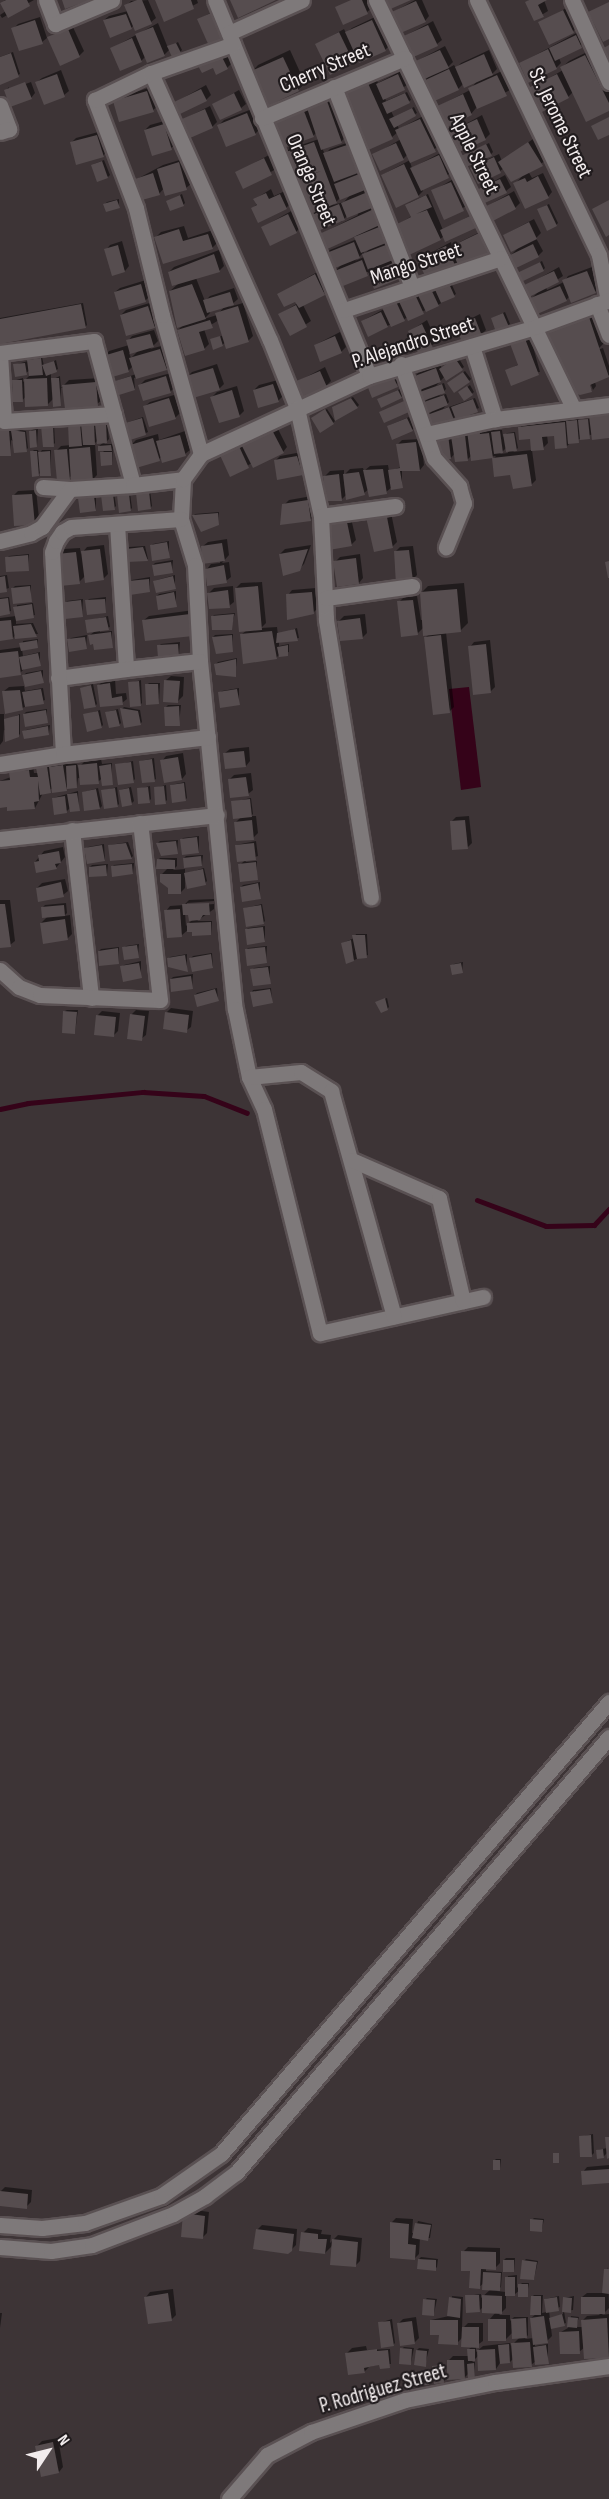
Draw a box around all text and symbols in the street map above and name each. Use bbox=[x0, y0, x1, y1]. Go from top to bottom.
street label: Cherry Street bbox=[276, 38, 374, 98]
street label: St. Jerome Street bbox=[522, 64, 598, 182]
street label: Apple Street bbox=[444, 109, 504, 199]
street label: Orange Street bbox=[280, 130, 342, 230]
street label: Mango Street bbox=[367, 237, 465, 291]
street label: P. Alejandro Street bbox=[349, 311, 477, 375]
street label: P. Rodriguez Street bbox=[317, 2359, 449, 2419]
north arrow bbox=[18, 2421, 78, 2481]
text: N bbox=[53, 2431, 73, 2449]

